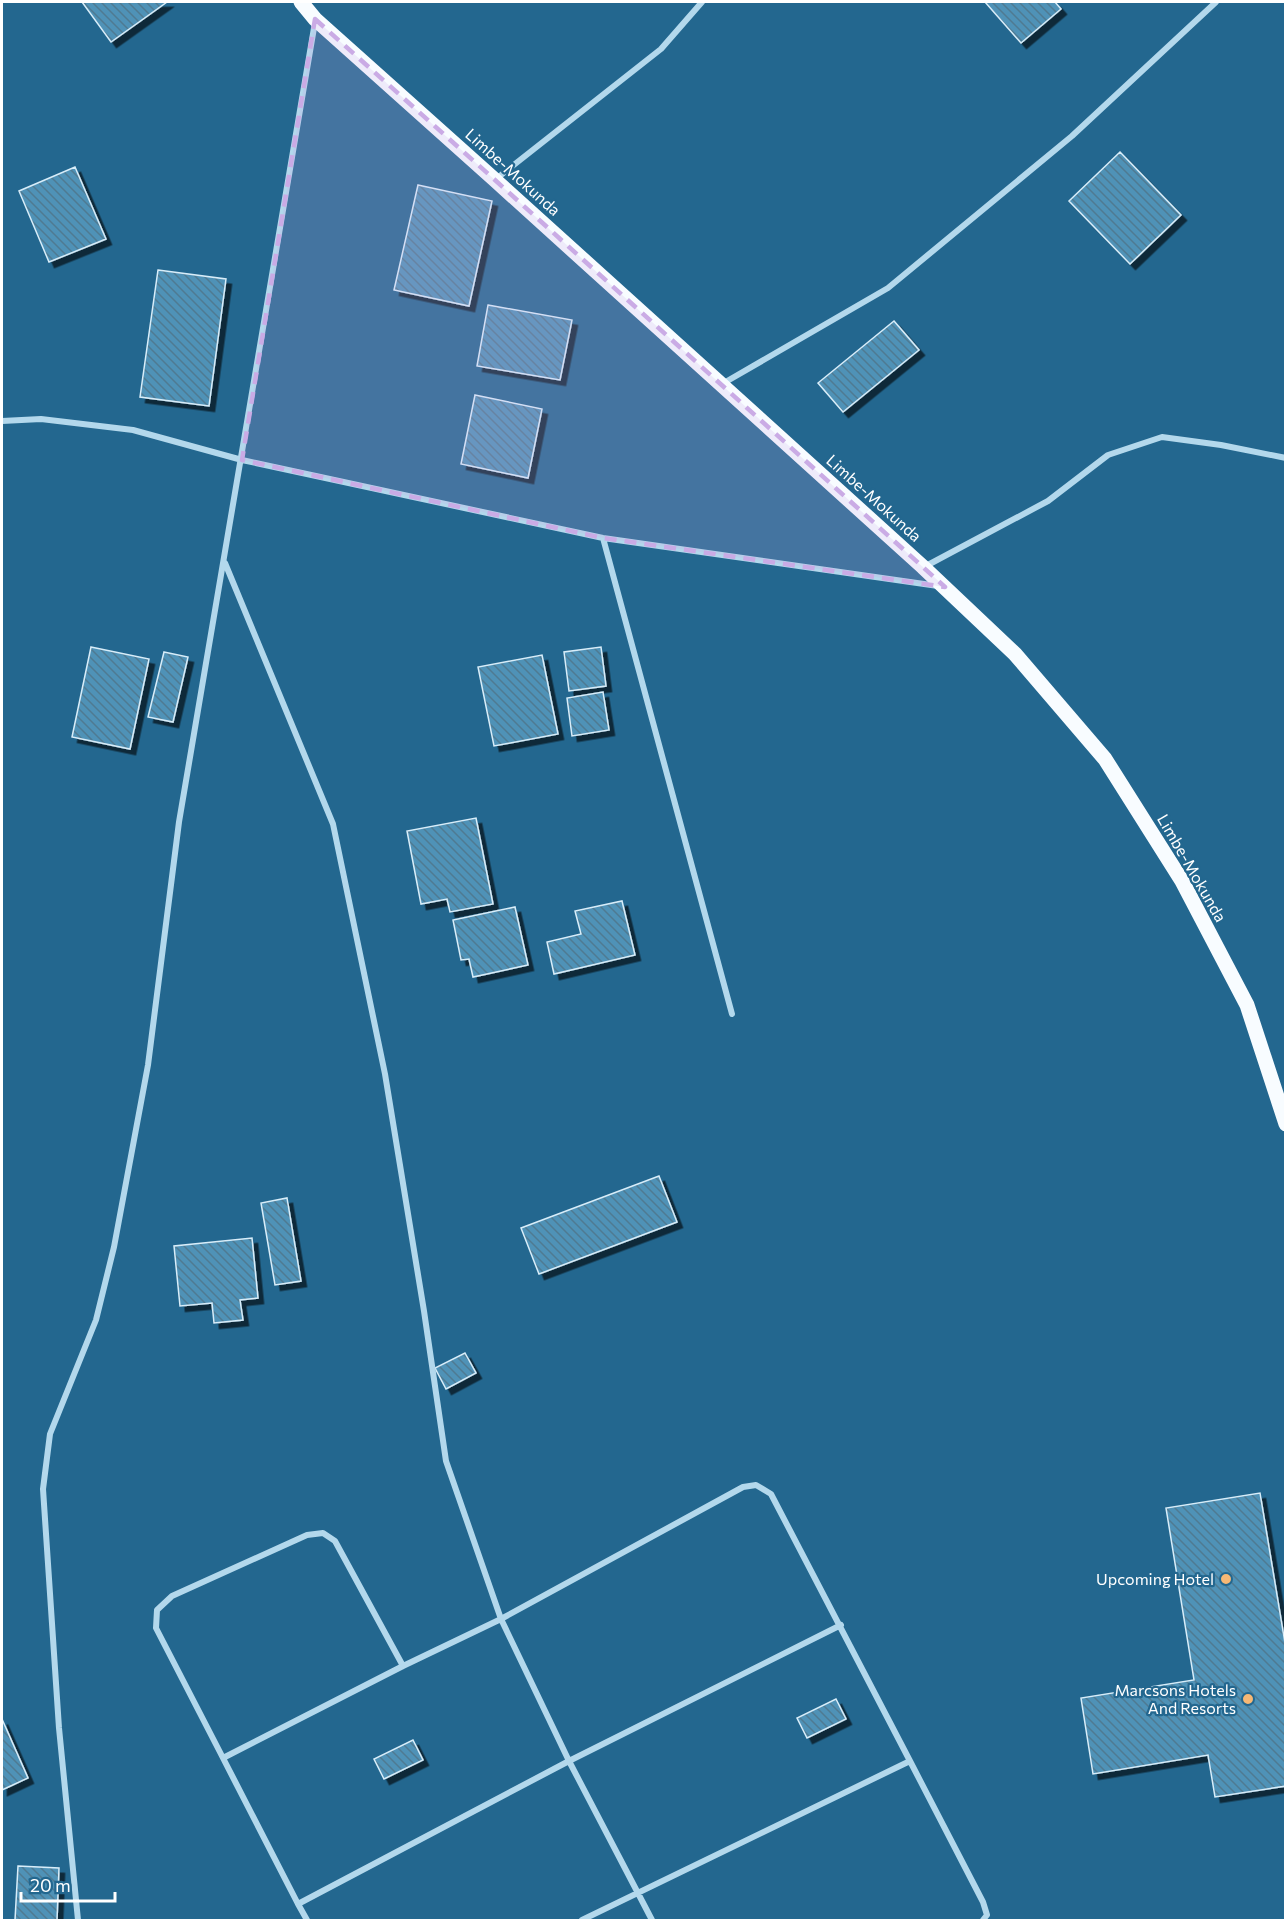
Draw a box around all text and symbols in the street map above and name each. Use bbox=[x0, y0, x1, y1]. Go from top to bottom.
street label: Limbe-Mokunda bbox=[462, 124, 565, 219]
street label: Limbe-Mokunda bbox=[823, 450, 926, 545]
street label: Limbe-Mokunda bbox=[1154, 811, 1231, 925]
place label: Upcoming Hotel bbox=[1096, 1569, 1214, 1588]
marker: Upcoming Hotel bbox=[1219, 1572, 1233, 1586]
place label: Marcsons Hotels And Resorts bbox=[1114, 1680, 1236, 1717]
marker: Marcsons Hotels And Resorts bbox=[1241, 1692, 1255, 1706]
scale bar bbox=[21, 1865, 116, 1903]
text: 20 m bbox=[30, 1874, 71, 1896]

